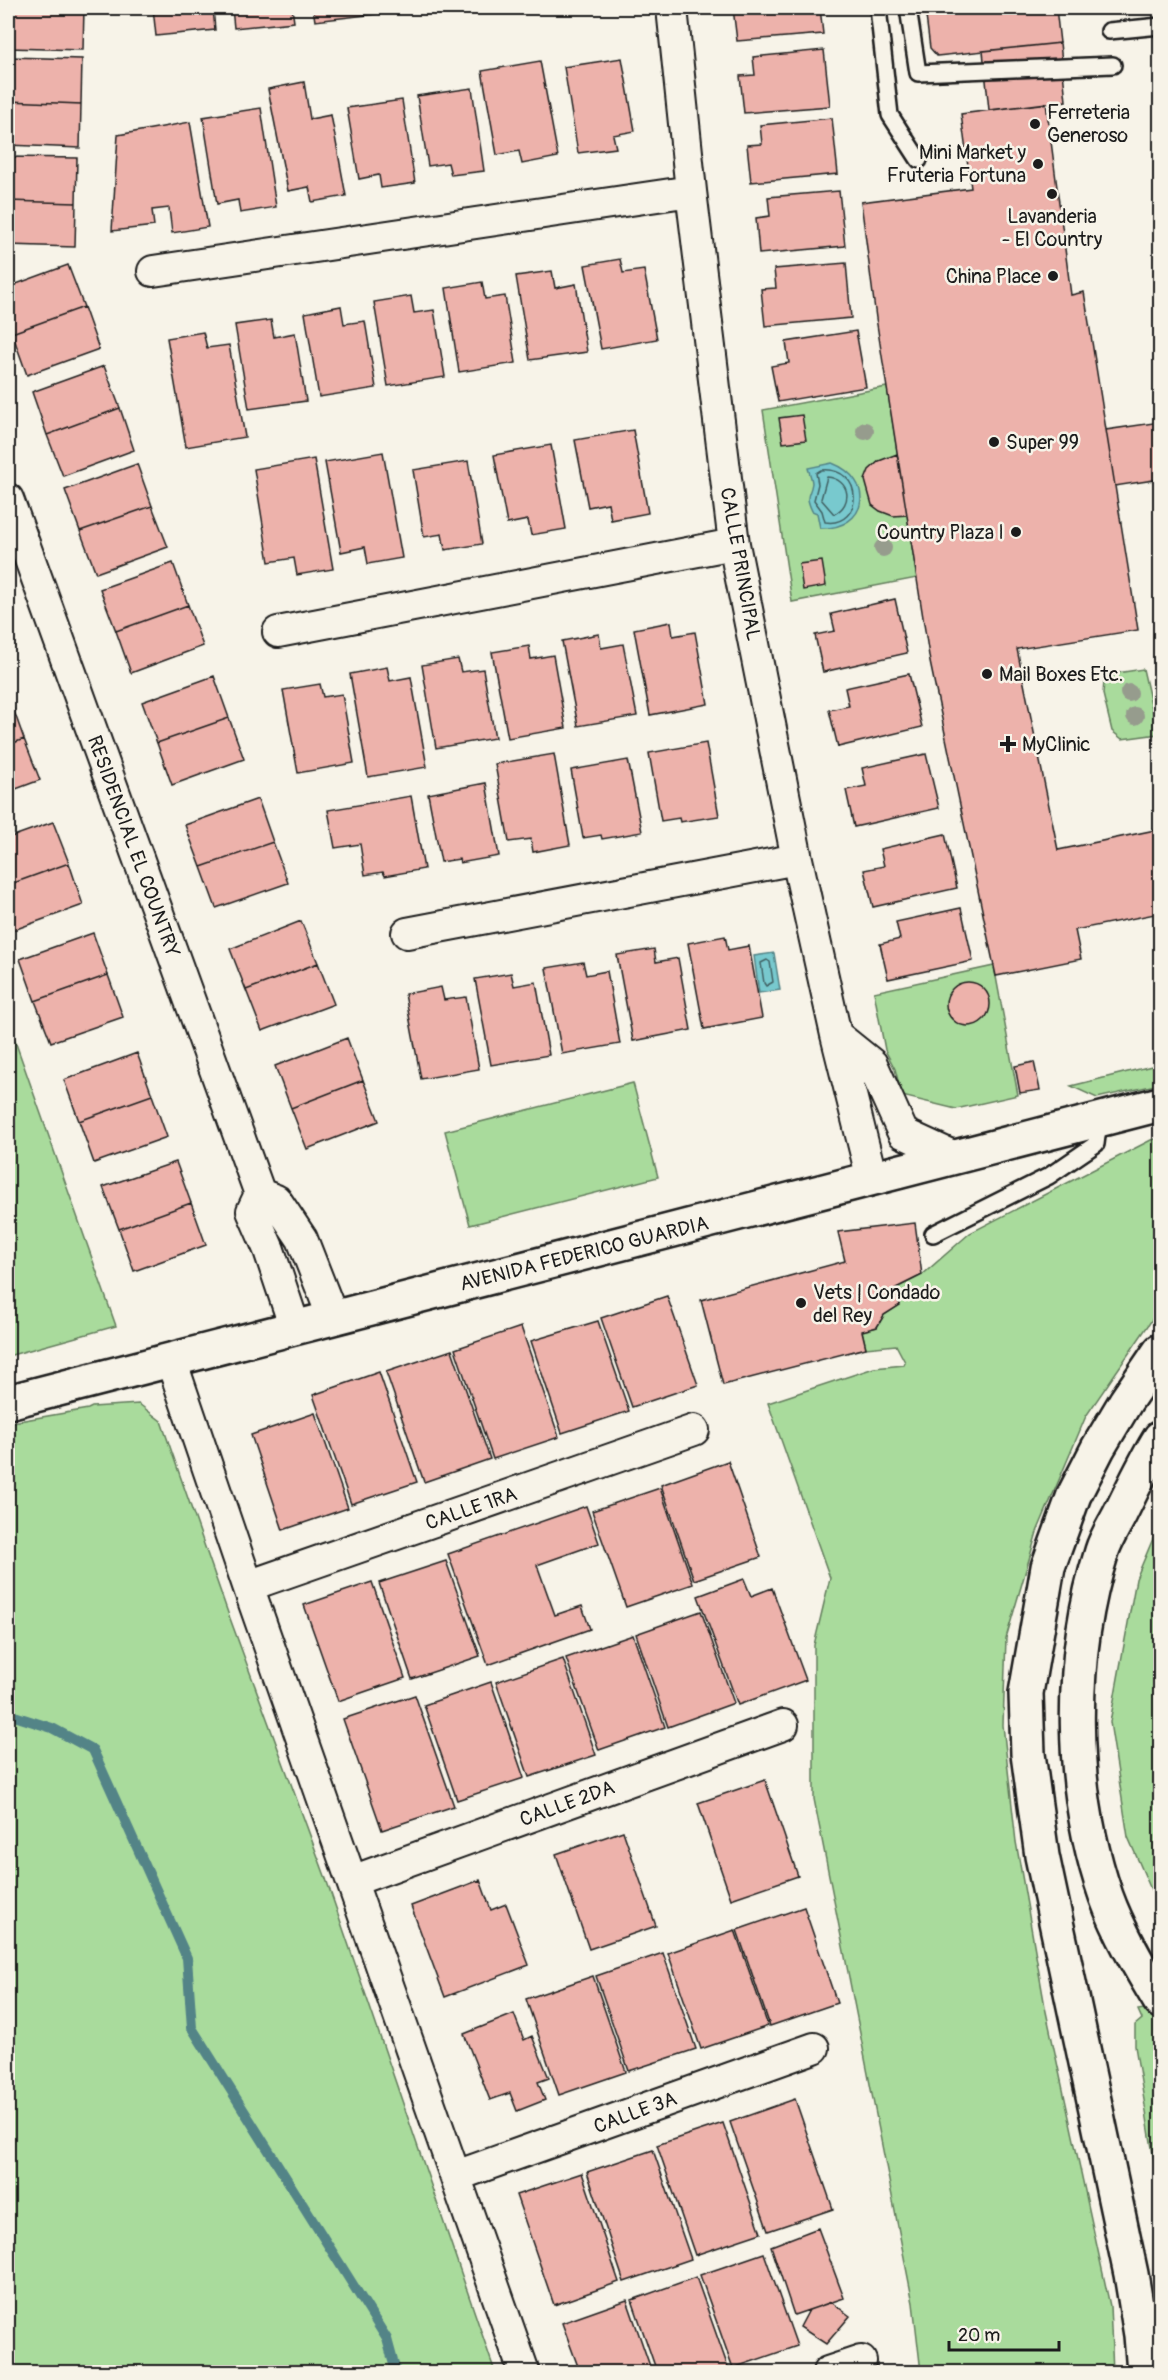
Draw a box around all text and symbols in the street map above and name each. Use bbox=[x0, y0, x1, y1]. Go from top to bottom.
place label: Ferreteria Generoso bbox=[1047, 100, 1130, 148]
marker: Ferreteria Generoso bbox=[1028, 117, 1042, 131]
place label: Mini Market y Fruteria Fortuna bbox=[887, 140, 1026, 188]
marker: Mini Market y Fruteria Fortuna bbox=[1031, 157, 1045, 171]
marker: Lavanderia - El Country bbox=[1045, 187, 1059, 201]
place label: Lavanderia - El Country bbox=[1002, 204, 1103, 252]
place label: China Place bbox=[946, 264, 1041, 289]
marker: China Place bbox=[1046, 269, 1060, 283]
place label: Super 99 bbox=[1006, 430, 1079, 455]
marker: Super 99 bbox=[987, 435, 1001, 449]
street label: CALLE PRINCIPAL bbox=[715, 485, 766, 643]
place label: Country Plaza I bbox=[877, 520, 1004, 545]
marker: Country Plaza I bbox=[1009, 525, 1023, 539]
place label: Mail Boxes Etc. bbox=[999, 662, 1123, 687]
marker: Mail Boxes Etc. bbox=[980, 667, 994, 681]
street label: RESIDENCIAL EL COUNTRY bbox=[82, 732, 185, 961]
place label: MyClinic bbox=[1022, 732, 1090, 757]
marker: MyClinic bbox=[999, 735, 1017, 753]
street label: AVENIDA FEDERICO GUARDIA bbox=[457, 1210, 711, 1297]
place label: Vets | Condado del Rey bbox=[813, 1280, 940, 1328]
marker: Vets | Condado del Rey bbox=[794, 1296, 808, 1310]
street label: CALLE 1RA bbox=[422, 1481, 520, 1536]
street label: CALLE 2DA bbox=[516, 1775, 618, 1832]
street label: CALLE 3A bbox=[590, 2086, 680, 2139]
scale bar bbox=[949, 2314, 1058, 2352]
text: 20 m bbox=[958, 2324, 1000, 2347]

